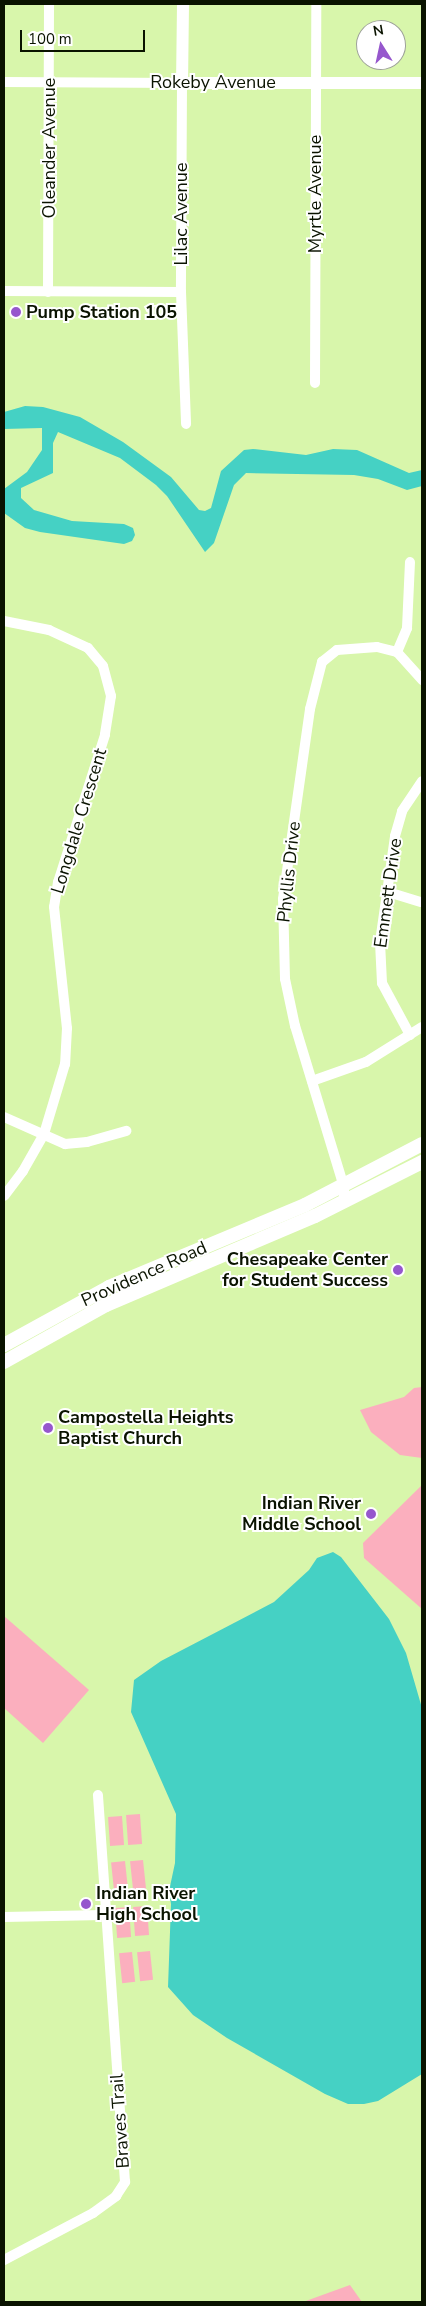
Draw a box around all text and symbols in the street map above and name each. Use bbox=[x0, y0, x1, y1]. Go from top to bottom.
scale bar bbox=[22, 20, 148, 52]
north arrow bbox=[356, 20, 406, 70]
text: N bbox=[372, 20, 385, 41]
text: 100 m bbox=[28, 29, 72, 49]
street label: Rokeby Avenue bbox=[150, 71, 276, 93]
street label: Oleander Avenue bbox=[38, 78, 60, 218]
street label: Myrtle Avenue bbox=[304, 135, 326, 253]
street label: Lilac Avenue bbox=[170, 162, 192, 266]
place label: Pump Station 105 bbox=[26, 301, 177, 323]
marker: Pump Station 105 bbox=[10, 306, 22, 318]
street label: Longdale Crescent bbox=[47, 746, 111, 896]
street label: Phyllis Drive bbox=[273, 820, 305, 924]
street label: Emmett Drive bbox=[370, 837, 406, 949]
street label: Providence Road bbox=[78, 1237, 210, 1311]
place label: Chesapeake Center for Student Success bbox=[222, 1249, 388, 1292]
marker: Chesapeake Center for Student Success bbox=[392, 1264, 404, 1276]
place label: Campostella Heights Baptist Church bbox=[58, 1407, 234, 1450]
marker: Campostella Heights Baptist Church bbox=[42, 1422, 54, 1434]
place label: Indian River Middle School bbox=[242, 1493, 361, 1536]
marker: Indian River Middle School bbox=[365, 1508, 377, 1520]
place label: Indian River High School bbox=[96, 1883, 198, 1926]
marker: Indian River High School bbox=[80, 1898, 92, 1910]
street label: Braves Trail bbox=[106, 2073, 134, 2169]

